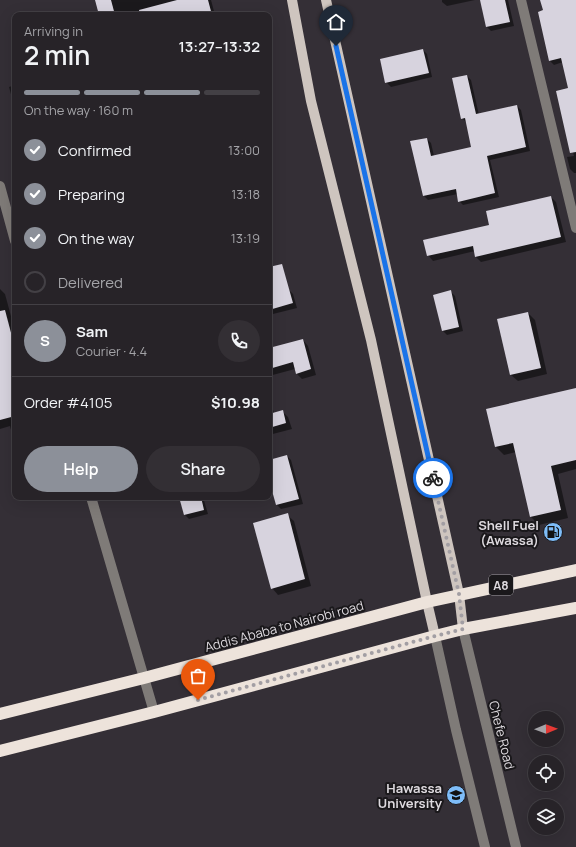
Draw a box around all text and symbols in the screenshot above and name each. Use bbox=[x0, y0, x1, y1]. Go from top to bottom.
pin bbox=[319, 5, 353, 46]
icon: home bbox=[325, 11, 347, 33]
text: Arriving in bbox=[24, 22, 83, 40]
text: 13:27–13:32 bbox=[178, 36, 260, 57]
text: 2 min bbox=[24, 37, 90, 73]
text: On the way · 160 m bbox=[24, 101, 133, 119]
icon: check bbox=[24, 139, 46, 161]
text: Confirmed bbox=[58, 140, 131, 161]
text: 13:00 bbox=[228, 141, 260, 159]
icon: check bbox=[24, 183, 46, 205]
text: Preparing bbox=[58, 184, 125, 205]
text: 13:18 bbox=[231, 185, 260, 203]
icon: check bbox=[24, 227, 46, 249]
text: On the way bbox=[58, 228, 134, 249]
text: 13:19 bbox=[231, 229, 260, 247]
text: Delivered bbox=[58, 272, 123, 293]
button: phone bbox=[218, 320, 260, 362]
text: Sam bbox=[76, 321, 108, 342]
text: S bbox=[40, 330, 50, 351]
text: Courier · 4.4 bbox=[76, 342, 147, 360]
text: Order #4105 bbox=[24, 392, 112, 413]
text: $10.98 bbox=[211, 392, 260, 413]
button: Help bbox=[24, 446, 138, 492]
button: Share bbox=[146, 446, 260, 492]
courier bbox=[413, 458, 453, 498]
icon: bike bbox=[422, 467, 444, 489]
place label: Shell Fuel (Awassa) bbox=[478, 516, 539, 549]
fuel station icon: Shell Fuel (Awassa) bbox=[542, 521, 564, 543]
road number: A8 bbox=[489, 575, 513, 595]
street label: Addis Ababa to Nairobi road bbox=[203, 596, 365, 656]
pin bbox=[181, 659, 215, 700]
icon: bag bbox=[187, 665, 209, 687]
street label: Chefe Road bbox=[485, 699, 519, 771]
north arrow bbox=[528, 711, 564, 747]
map controls bbox=[528, 711, 564, 835]
button: locate bbox=[528, 755, 564, 791]
place label: Hawassa University bbox=[378, 779, 443, 812]
school or university icon: Hawassa University bbox=[445, 784, 467, 806]
button: layers bbox=[528, 799, 564, 835]

